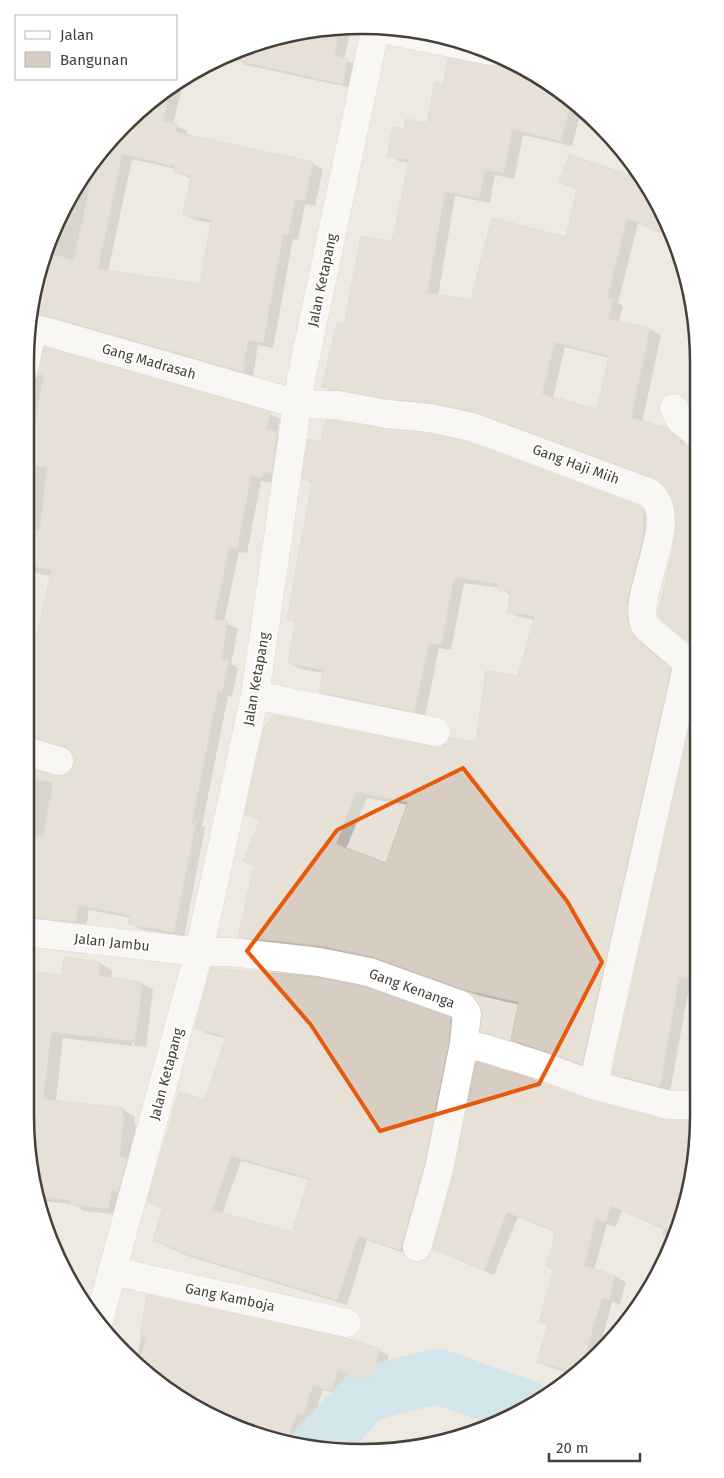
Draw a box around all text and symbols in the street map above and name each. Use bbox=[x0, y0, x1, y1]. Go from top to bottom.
legend bbox=[15, 15, 178, 80]
text: Jalan bbox=[60, 26, 94, 44]
text: Bangunan bbox=[60, 51, 128, 69]
street label: Jalan Ketapang bbox=[304, 231, 341, 328]
street label: Gang Madrasah bbox=[100, 340, 198, 383]
street label: Gang Haji Miih bbox=[530, 441, 622, 488]
street label: Jalan Ketapang bbox=[240, 630, 273, 727]
street label: Jalan Jambu bbox=[73, 930, 150, 955]
street label: Gang Kenanga bbox=[367, 965, 457, 1012]
street label: Jalan Ketapang bbox=[146, 1025, 187, 1122]
street label: Gang Kamboja bbox=[183, 1280, 276, 1315]
scale bar bbox=[549, 1430, 640, 1462]
text: 20 m bbox=[556, 1439, 589, 1457]

